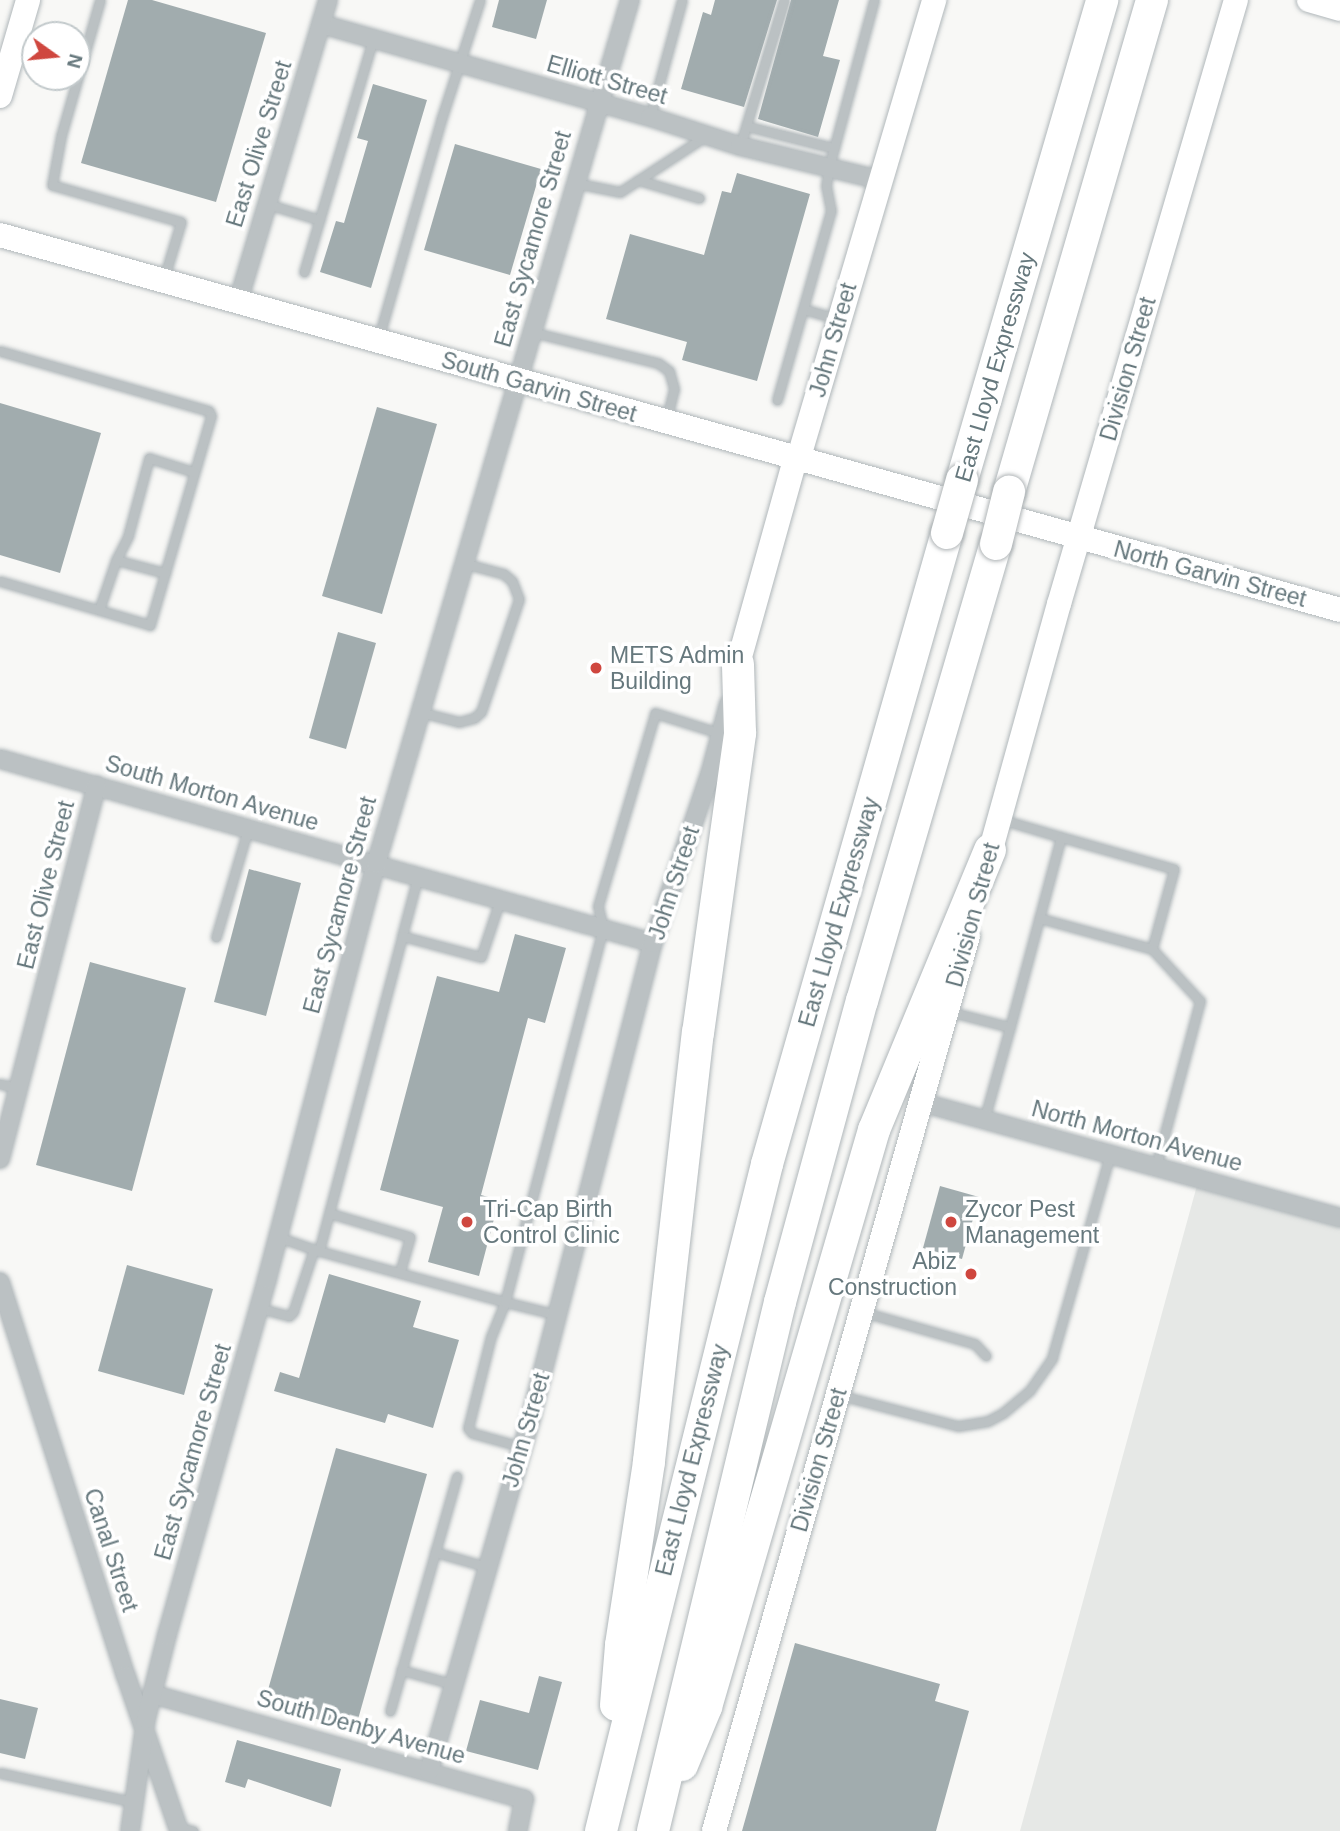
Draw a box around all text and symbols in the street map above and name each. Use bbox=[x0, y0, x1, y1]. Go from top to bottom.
north arrow bbox=[21, 21, 91, 91]
street label: Elliott Street bbox=[544, 50, 670, 110]
text: N bbox=[63, 52, 87, 70]
street label: East Olive Street bbox=[221, 57, 297, 231]
street label: East Sycamore Street bbox=[489, 128, 577, 350]
street label: East Lloyd Expressway bbox=[949, 249, 1041, 485]
street label: John Street bbox=[804, 280, 862, 400]
street label: Division Street bbox=[1094, 294, 1162, 444]
street label: South Garvin Street bbox=[438, 346, 640, 428]
street label: North Garvin Street bbox=[1111, 535, 1309, 613]
place label: METS Admin Building bbox=[610, 641, 745, 695]
marker: METS Admin Building bbox=[588, 660, 604, 676]
street label: South Morton Avenue bbox=[101, 749, 323, 837]
street label: East Sycamore Street bbox=[298, 793, 382, 1017]
street label: East Lloyd Expressway bbox=[793, 794, 885, 1030]
street label: East Olive Street bbox=[12, 798, 80, 972]
street label: John Street bbox=[643, 823, 705, 943]
street label: Division Street bbox=[940, 840, 1006, 990]
street label: North Morton Avenue bbox=[1028, 1094, 1246, 1178]
place label: Tri-Cap Birth Control Clinic bbox=[483, 1195, 620, 1249]
place label: Zycor Pest Management bbox=[965, 1195, 1099, 1249]
marker: Tri-Cap Birth Control Clinic bbox=[457, 1212, 477, 1232]
marker: Zycor Pest Management bbox=[943, 1214, 959, 1230]
place label: Abiz Construction bbox=[828, 1247, 957, 1301]
marker: Abiz Construction bbox=[963, 1266, 979, 1282]
street label: East Sycamore Street bbox=[149, 1341, 237, 1563]
street label: East Lloyd Expressway bbox=[650, 1341, 734, 1579]
street label: John Street bbox=[497, 1370, 555, 1490]
street label: Division Street bbox=[785, 1385, 853, 1535]
street label: Canal Street bbox=[78, 1485, 144, 1615]
street label: South Denby Avenue bbox=[253, 1684, 469, 1770]

